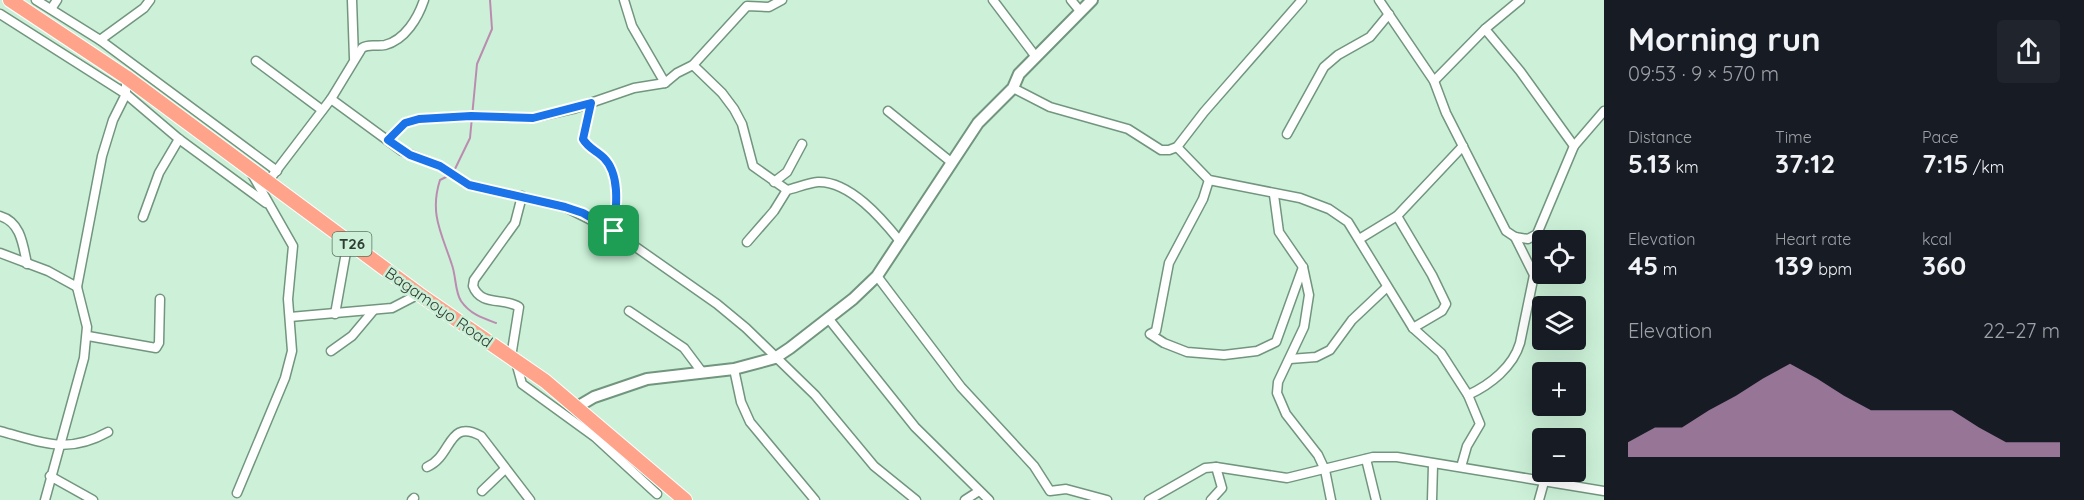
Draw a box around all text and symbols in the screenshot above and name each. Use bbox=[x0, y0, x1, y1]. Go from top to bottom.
text: Morning run bbox=[1628, 18, 1821, 59]
button: share bbox=[1997, 20, 2060, 83]
text: 09:53 · 9 × 570 m bbox=[1628, 61, 1779, 86]
text: Distance bbox=[1628, 127, 1692, 147]
text: Time bbox=[1775, 127, 1812, 147]
text: Pace bbox=[1922, 127, 1958, 147]
text: 5.13 bbox=[1628, 147, 1671, 180]
text: 37:12 bbox=[1775, 147, 1835, 180]
text: 7:15 bbox=[1922, 147, 1968, 180]
text: km bbox=[1671, 157, 1699, 177]
text: /km bbox=[1968, 157, 2004, 177]
pin bbox=[588, 205, 639, 256]
icon: arrive bbox=[597, 214, 630, 247]
text: Elevation bbox=[1628, 229, 1695, 249]
text: Heart rate bbox=[1775, 229, 1851, 249]
text: kcal bbox=[1922, 229, 1952, 249]
map controls bbox=[1532, 230, 1586, 482]
button: locate bbox=[1532, 230, 1586, 284]
road number: T26 bbox=[332, 232, 372, 256]
text: 45 bbox=[1628, 249, 1658, 282]
text: 139 bbox=[1775, 249, 1814, 282]
text: 360 bbox=[1922, 249, 1966, 282]
text: m bbox=[1658, 259, 1677, 279]
text: bpm bbox=[1814, 259, 1852, 279]
street label: Bagamoyo Road bbox=[381, 262, 497, 352]
button: layers bbox=[1532, 296, 1586, 350]
text: Elevation bbox=[1628, 318, 1712, 343]
text: 22–27 m bbox=[1983, 318, 2060, 343]
button: + bbox=[1532, 362, 1586, 416]
button: − bbox=[1532, 428, 1586, 482]

